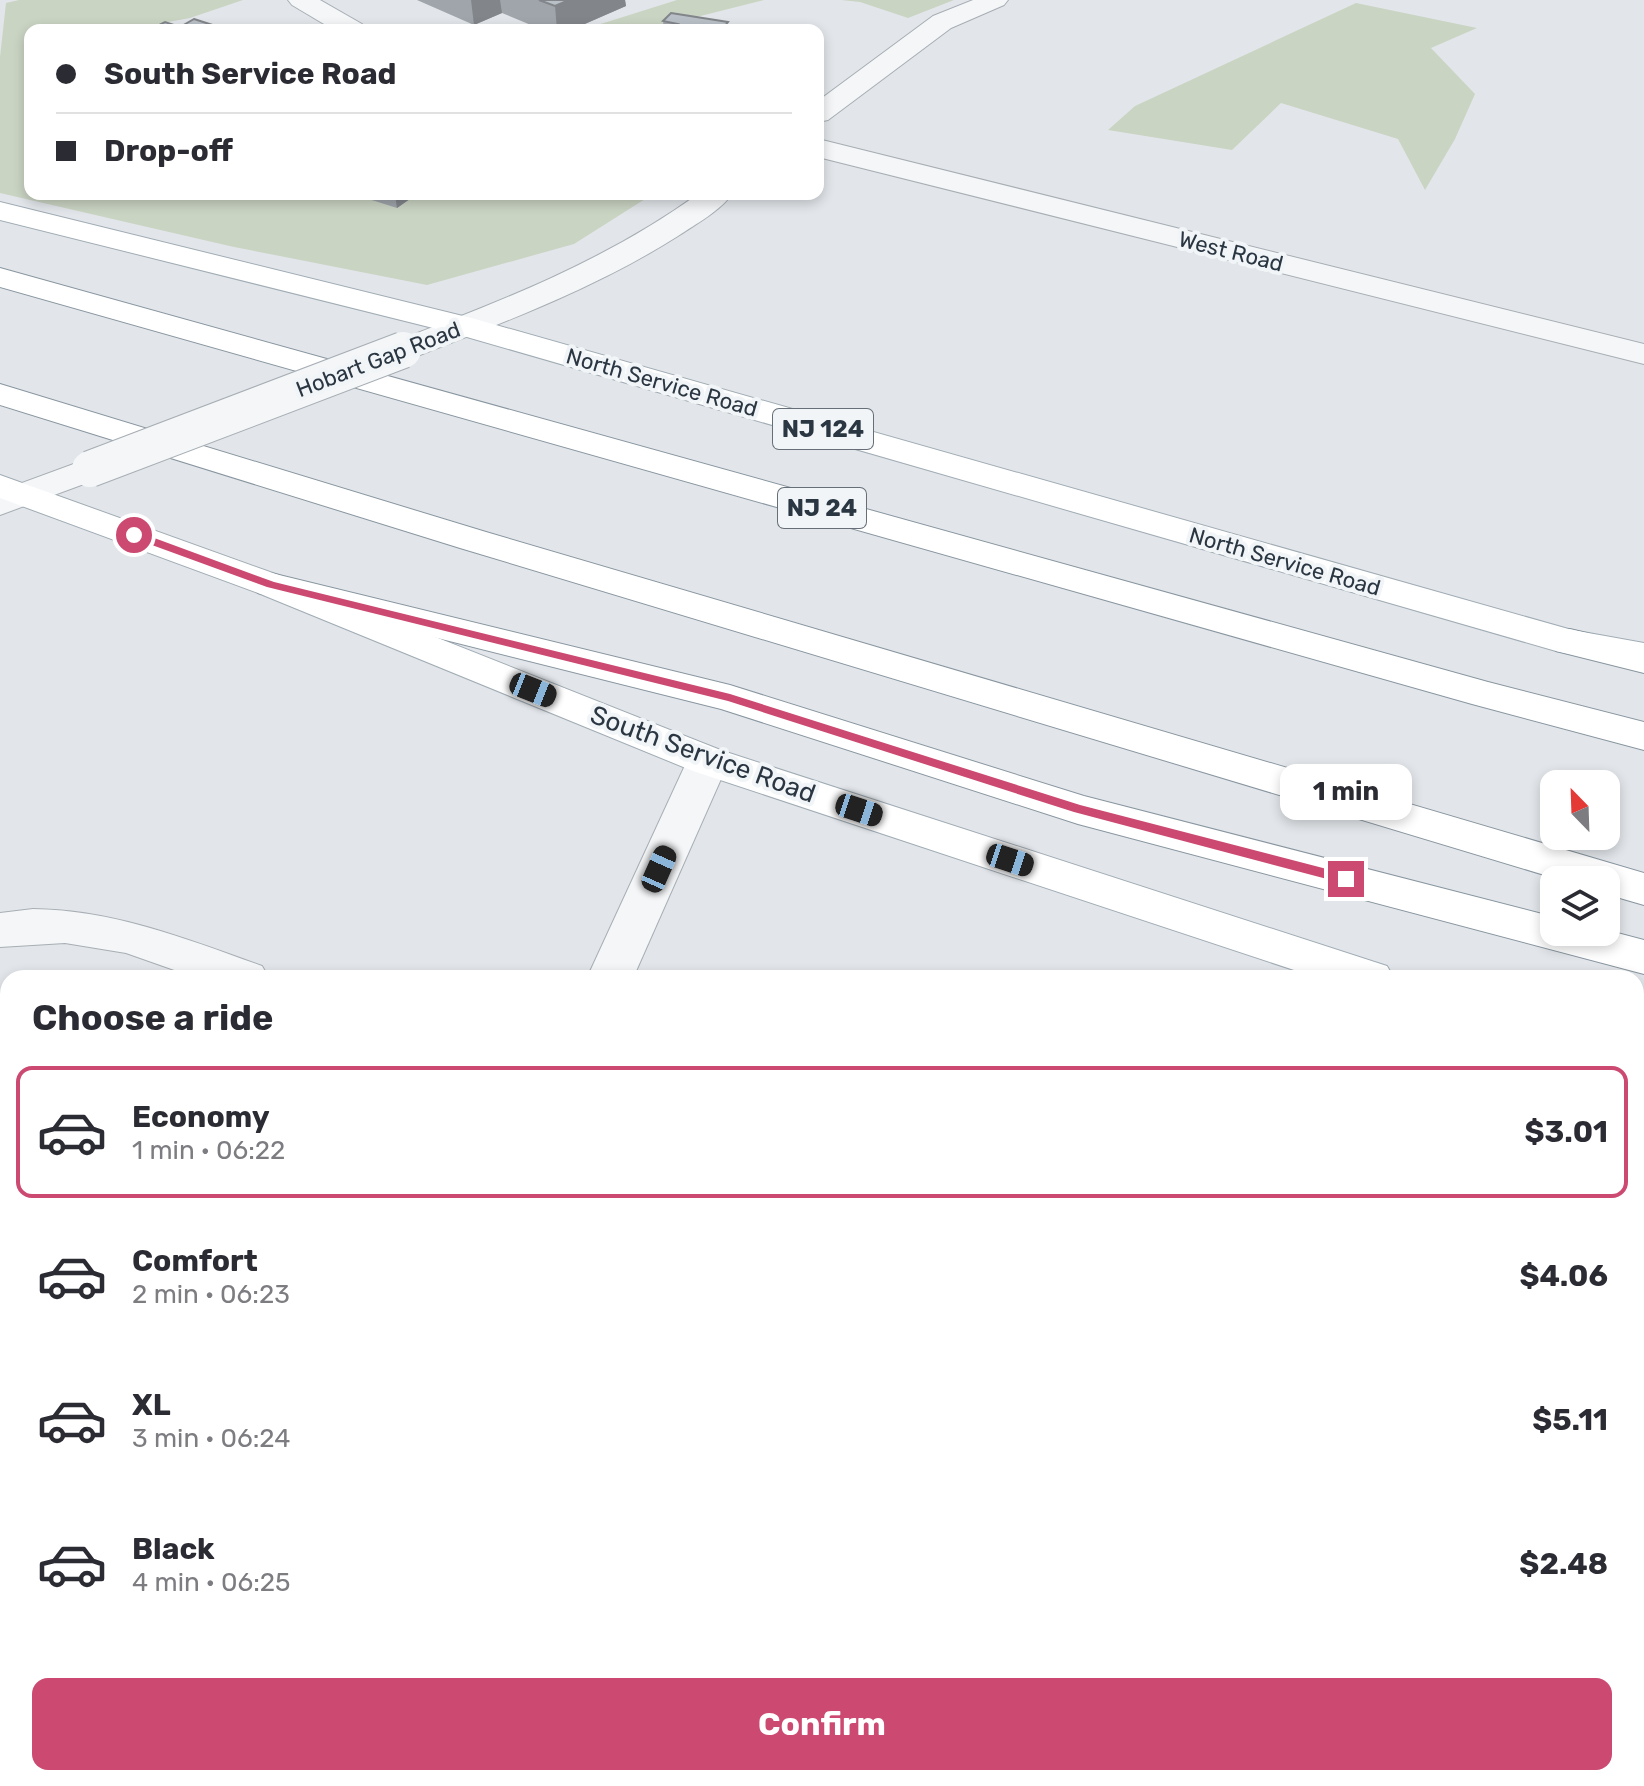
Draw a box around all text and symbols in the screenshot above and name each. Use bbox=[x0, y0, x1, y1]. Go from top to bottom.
text: South Service Road bbox=[104, 56, 397, 92]
text: Drop-off bbox=[104, 133, 233, 169]
street label: West Road bbox=[1176, 225, 1286, 278]
street label: Hobart Gap Road bbox=[292, 316, 464, 403]
street label: North Service Road bbox=[563, 342, 761, 423]
road number: NJ 124 bbox=[773, 409, 873, 449]
road number: NJ 24 bbox=[778, 488, 866, 528]
route start bbox=[116, 517, 152, 553]
street label: North Service Road bbox=[1186, 521, 1384, 602]
car bbox=[506, 670, 560, 710]
street label: South Service Road bbox=[586, 699, 820, 810]
callout: 1 min bbox=[1280, 763, 1412, 819]
north arrow bbox=[1540, 770, 1620, 850]
map controls bbox=[1540, 770, 1620, 946]
text: 1 min bbox=[1313, 776, 1379, 807]
car bbox=[832, 791, 886, 829]
car bbox=[983, 841, 1037, 879]
car bbox=[638, 842, 680, 896]
route end bbox=[1328, 861, 1364, 897]
button: layers bbox=[1540, 866, 1620, 946]
text: Choose a ride bbox=[32, 996, 273, 1039]
icon: car bbox=[36, 1096, 108, 1168]
text: Economy bbox=[132, 1099, 270, 1135]
text: $3.01 bbox=[1525, 1114, 1608, 1150]
text: 1 min · 06:22 bbox=[132, 1135, 285, 1166]
icon: car bbox=[36, 1240, 108, 1312]
text: Comfort bbox=[132, 1243, 258, 1279]
text: $4.06 bbox=[1519, 1258, 1608, 1294]
text: 2 min · 06:23 bbox=[132, 1279, 290, 1310]
icon: car bbox=[36, 1384, 108, 1456]
text: XL bbox=[132, 1387, 171, 1423]
text: $5.11 bbox=[1532, 1402, 1608, 1438]
text: 3 min · 06:24 bbox=[132, 1423, 290, 1454]
icon: car bbox=[36, 1528, 108, 1600]
text: Black bbox=[132, 1531, 215, 1567]
text: $2.48 bbox=[1519, 1546, 1608, 1582]
text: 4 min · 06:25 bbox=[132, 1567, 291, 1598]
button: Confirm bbox=[32, 1678, 1612, 1770]

